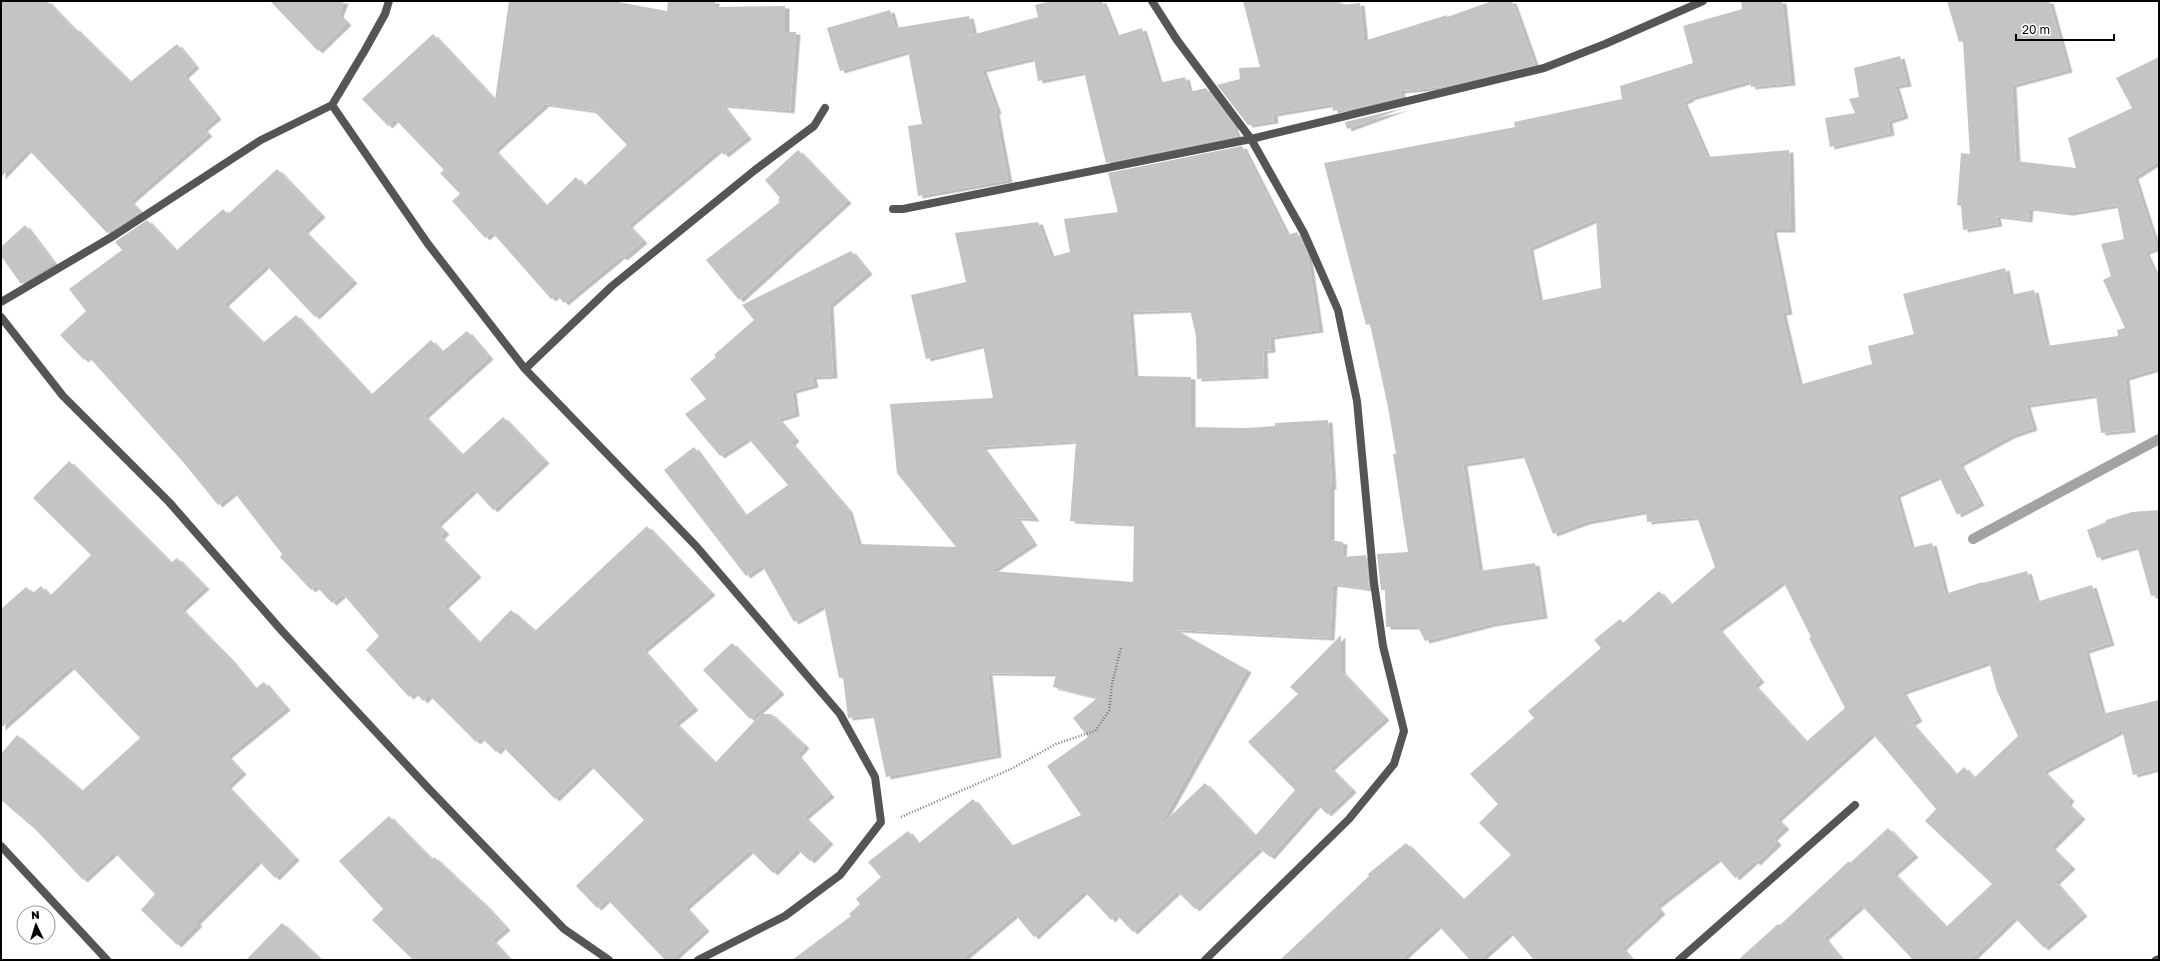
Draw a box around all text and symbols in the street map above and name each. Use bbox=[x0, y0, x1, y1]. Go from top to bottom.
scale bar bbox=[2016, 16, 2114, 42]
text: 20 m bbox=[2022, 22, 2050, 37]
north arrow bbox=[16, 905, 56, 945]
text: N bbox=[31, 908, 40, 921]

